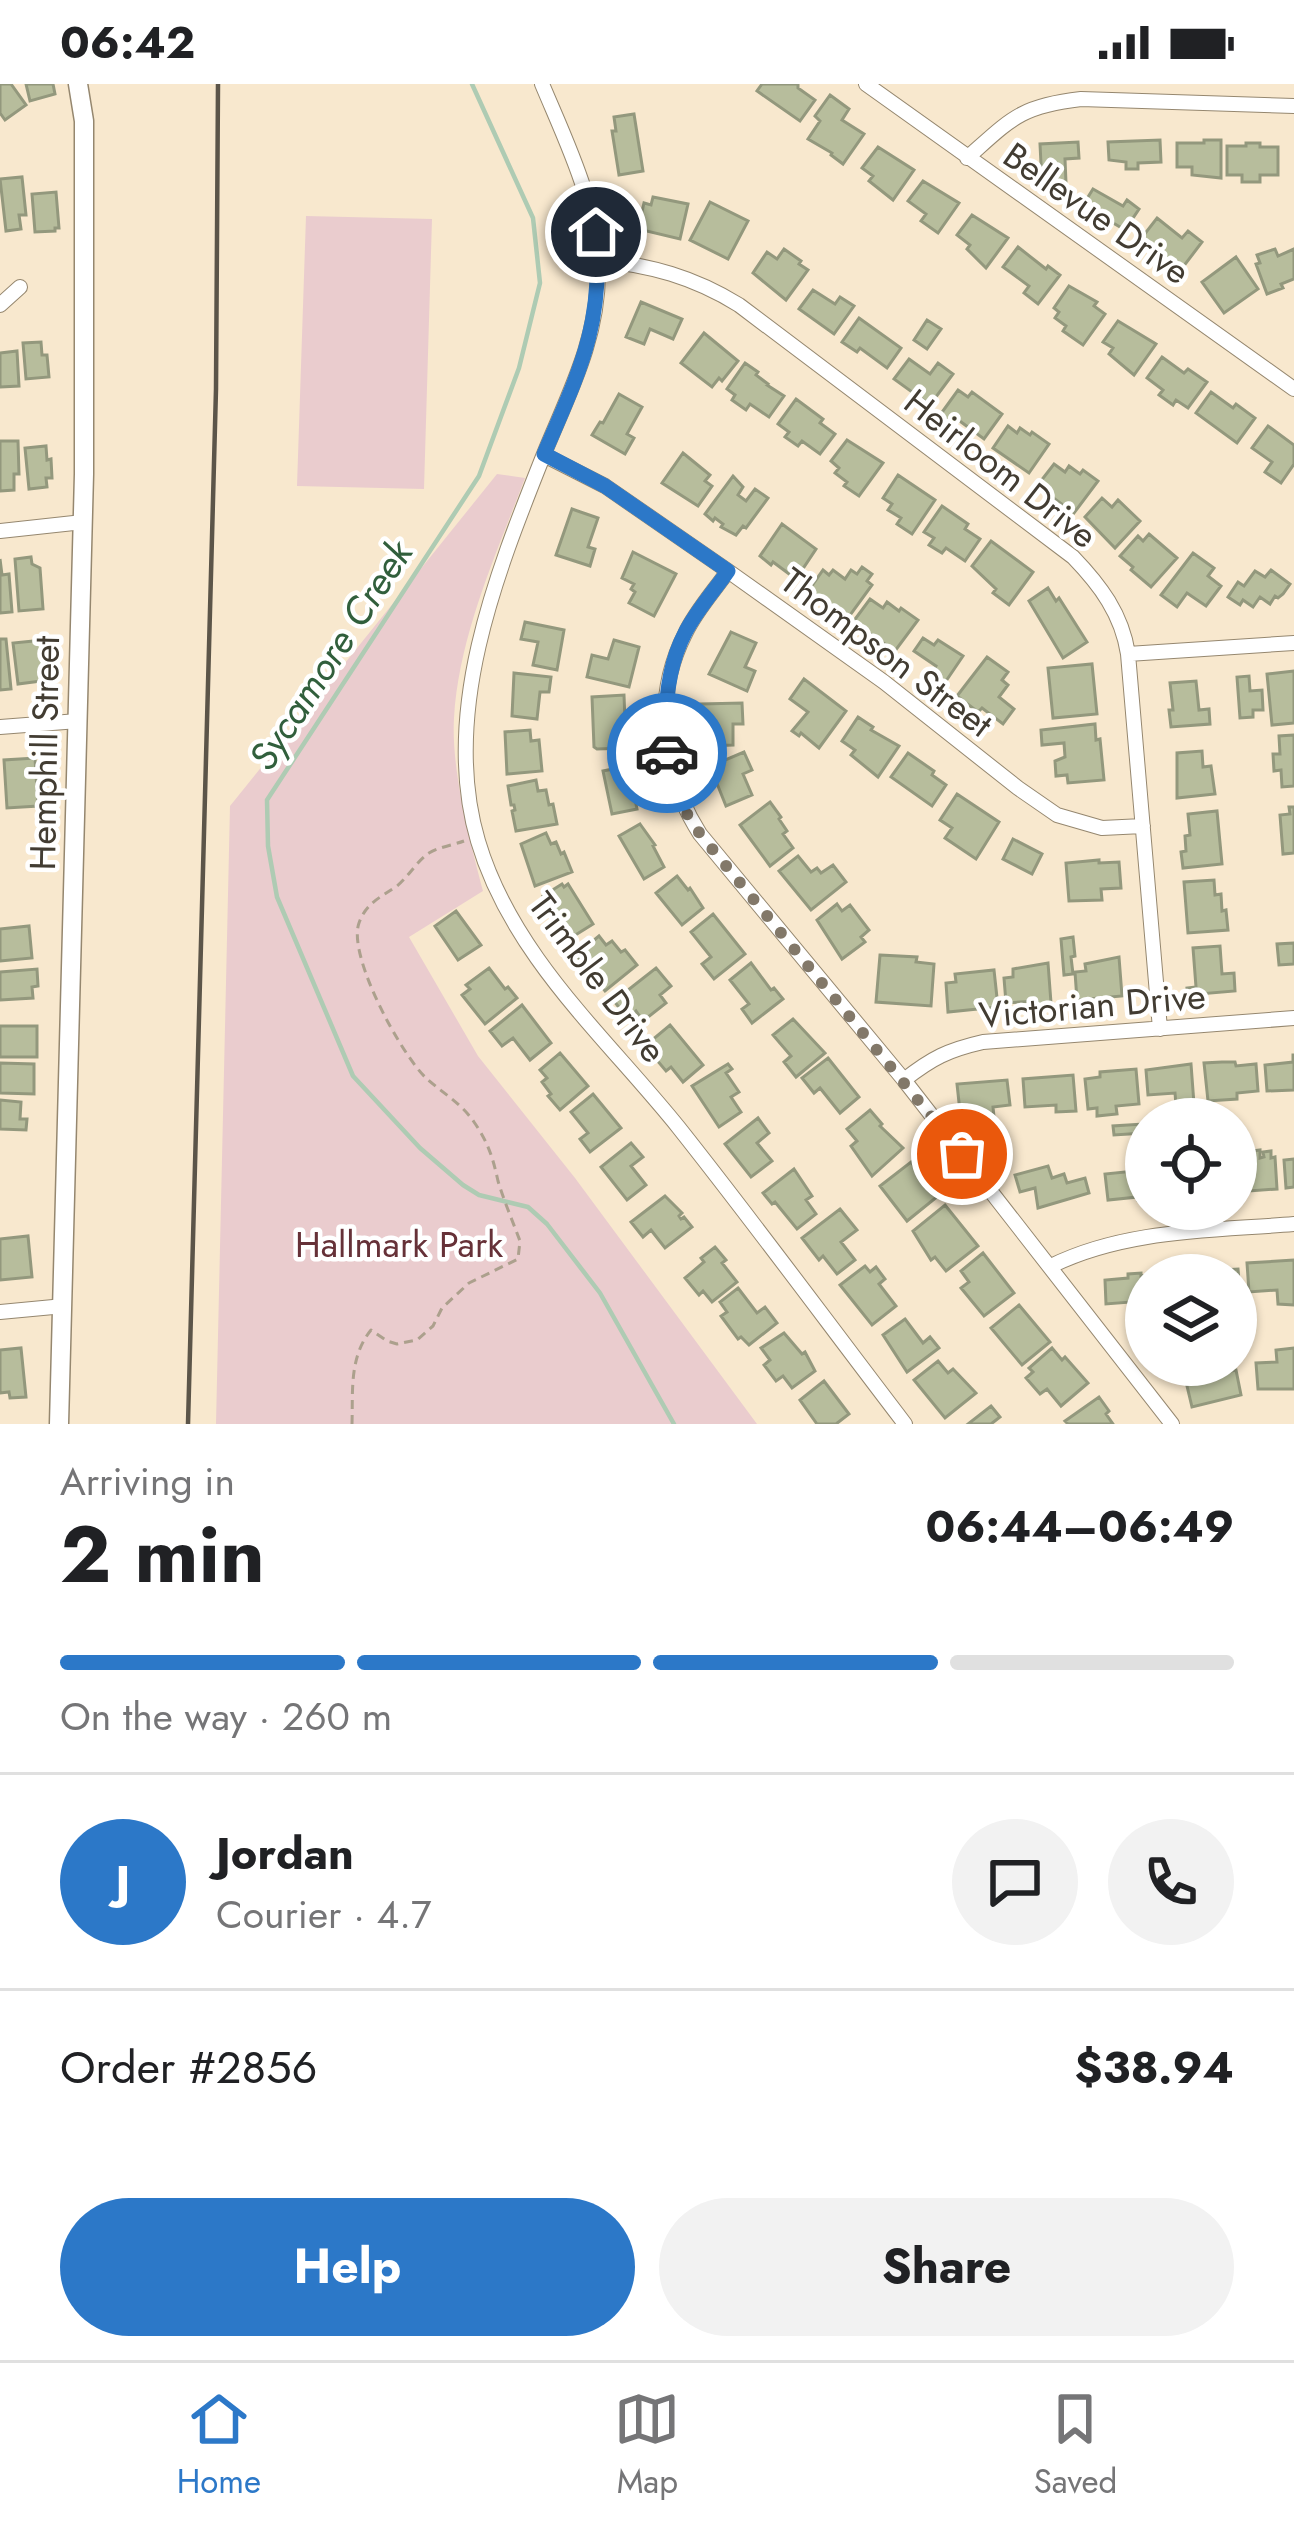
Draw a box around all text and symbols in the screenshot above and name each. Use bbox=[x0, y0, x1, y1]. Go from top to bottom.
text: 06:42 bbox=[60, 10, 195, 75]
street label: Bellevue Drive bbox=[993, 129, 1201, 297]
pin bbox=[545, 181, 647, 283]
icon: home bbox=[563, 199, 629, 265]
street label: Heirloom Drive bbox=[893, 376, 1109, 560]
water label: Sycamore Creek bbox=[235, 527, 428, 782]
street label: Thompson Street bbox=[770, 555, 1004, 749]
street label: Hemphill Street bbox=[16, 635, 72, 871]
courier bbox=[607, 693, 727, 813]
icon: car bbox=[634, 720, 700, 786]
street label: Trimble Drive bbox=[517, 881, 679, 1073]
street label: Victorian Drive bbox=[976, 969, 1208, 1041]
map controls bbox=[1125, 1098, 1257, 1386]
button: locate bbox=[1125, 1098, 1257, 1230]
pin bbox=[911, 1103, 1013, 1205]
icon: bag bbox=[929, 1121, 995, 1187]
park label: Hallmark Park bbox=[295, 1218, 503, 1270]
button: layers bbox=[1125, 1254, 1257, 1386]
text: Arriving in bbox=[60, 1453, 235, 1510]
text: 06:44–06:49 bbox=[926, 1494, 1234, 1559]
text: 2 min bbox=[60, 1499, 265, 1611]
text: On the way · 260 m bbox=[60, 1688, 392, 1745]
button: chat bbox=[952, 1819, 1078, 1945]
button: phone bbox=[1108, 1819, 1234, 1945]
text: Jordan bbox=[216, 1821, 354, 1886]
text: J bbox=[116, 1849, 130, 1914]
text: Courier · 4.7 bbox=[216, 1886, 431, 1943]
text: Order #2856 bbox=[60, 2035, 317, 2100]
text: $38.94 bbox=[1075, 2035, 1234, 2100]
button: Help bbox=[60, 2198, 635, 2336]
button: Share bbox=[659, 2198, 1234, 2336]
tab: Home bbox=[177, 2386, 261, 2505]
tab: Map bbox=[614, 2386, 680, 2505]
tab: Saved bbox=[1034, 2386, 1117, 2505]

